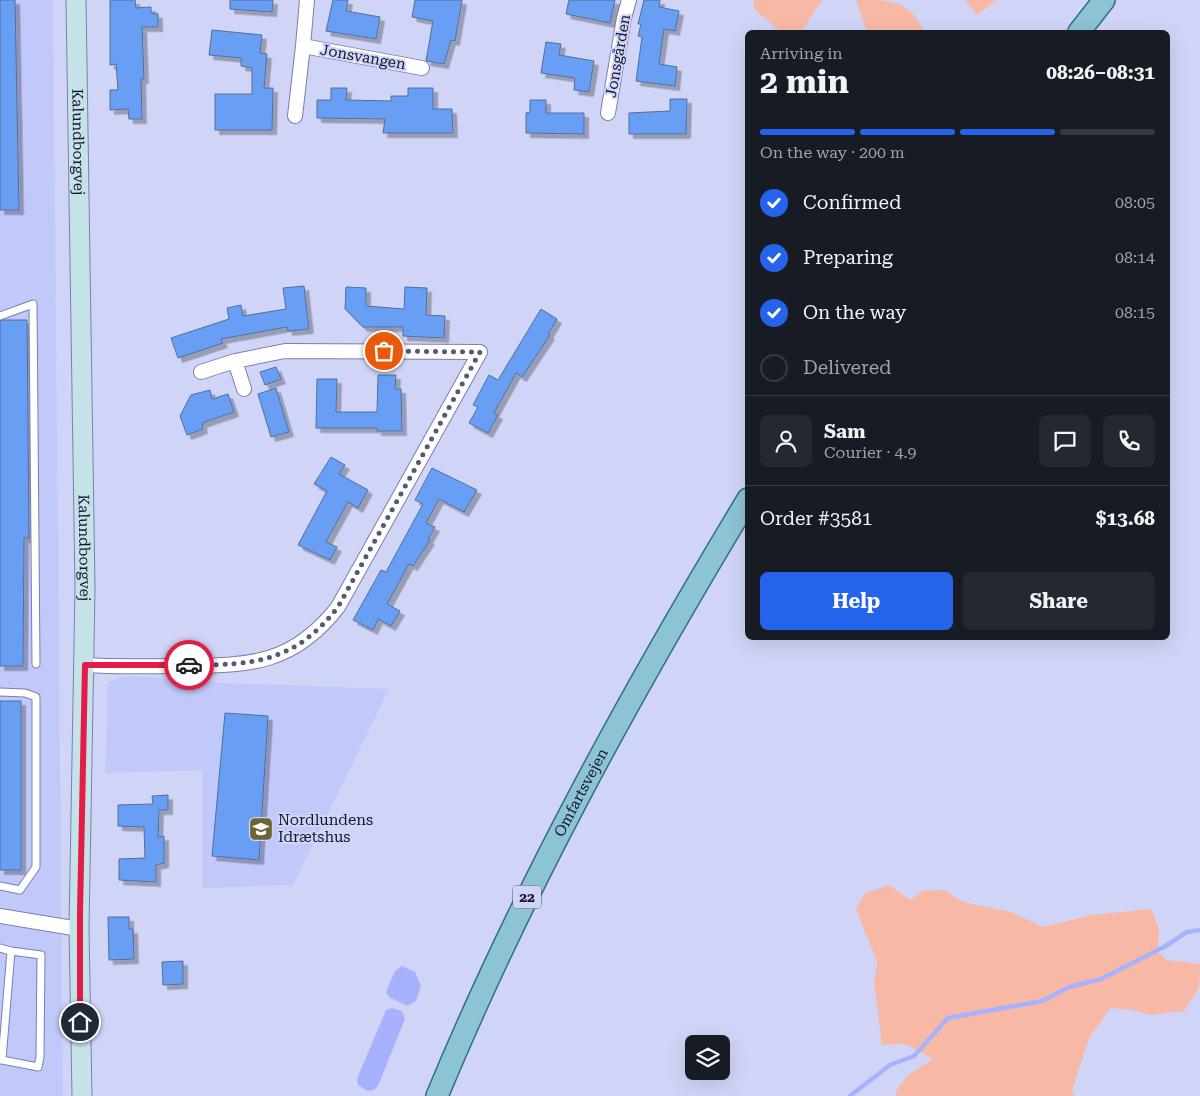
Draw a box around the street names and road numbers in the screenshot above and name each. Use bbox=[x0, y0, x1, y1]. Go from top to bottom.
street label: Jonsgården bbox=[602, 13, 634, 99]
street label: Jonsvangen bbox=[319, 41, 407, 73]
street label: Kalundborgvej bbox=[68, 88, 88, 196]
street label: Kalundborgvej bbox=[75, 494, 94, 602]
street label: Omfartsvejen bbox=[550, 745, 612, 840]
road number: 22 bbox=[513, 886, 541, 909]

